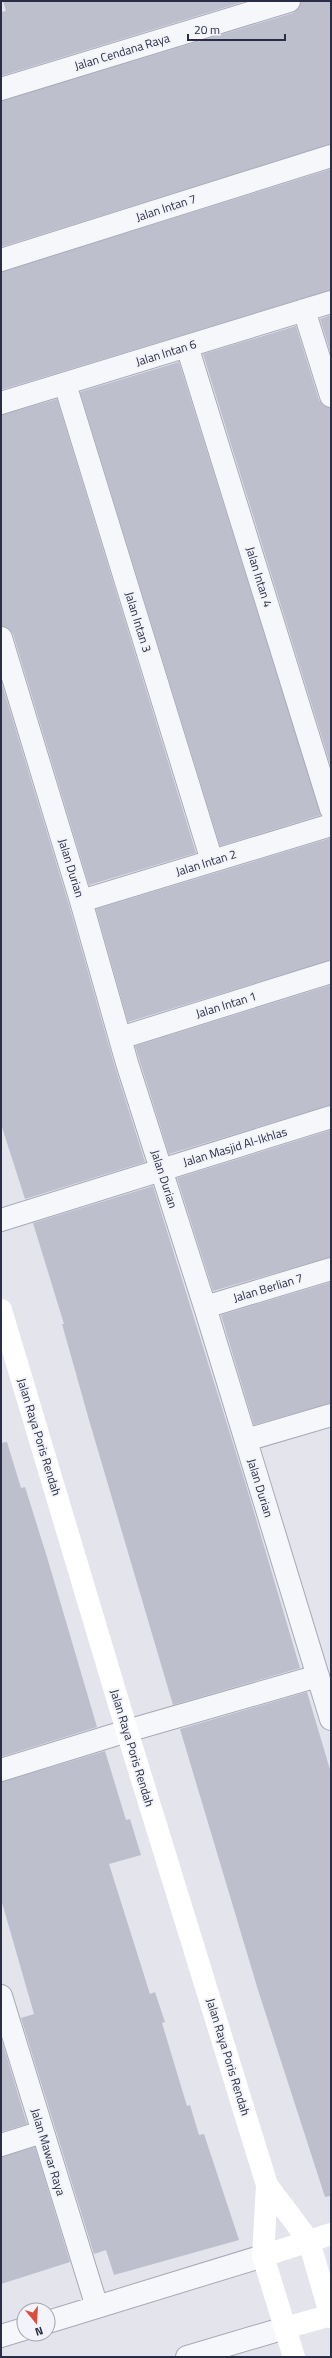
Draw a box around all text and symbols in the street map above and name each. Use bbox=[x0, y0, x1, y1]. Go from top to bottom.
scale bar bbox=[188, 16, 285, 42]
text: 20 m bbox=[194, 20, 220, 39]
street label: Jalan Cendana Raya bbox=[72, 28, 172, 75]
street label: Jalan Intan 7 bbox=[133, 189, 199, 226]
street label: Jalan Intan 6 bbox=[133, 334, 199, 371]
street label: Jalan Intan 4 bbox=[241, 544, 278, 610]
street label: Jalan Intan 3 bbox=[120, 589, 157, 655]
street label: Jalan Durian bbox=[54, 836, 89, 900]
street label: Jalan Intan 2 bbox=[173, 844, 239, 881]
street label: Jalan Intan 1 bbox=[193, 986, 259, 1023]
street label: Jalan Masjid Al-Ikhlas bbox=[180, 1122, 290, 1171]
street label: Jalan Durian bbox=[146, 1147, 183, 1211]
street label: Jalan Berlian 7 bbox=[231, 1268, 305, 1307]
street label: Jalan Raya Poris Rendah bbox=[13, 1376, 66, 1498]
street label: Jalan Durian bbox=[243, 1456, 278, 1520]
street label: Jalan Raya Poris Rendah bbox=[106, 1687, 159, 1809]
street label: Jalan Raya Poris Rendah bbox=[202, 1996, 255, 2118]
street label: Jalan Mawar Raya bbox=[26, 2106, 71, 2198]
north arrow bbox=[16, 2302, 56, 2342]
text: N bbox=[33, 2323, 45, 2340]

